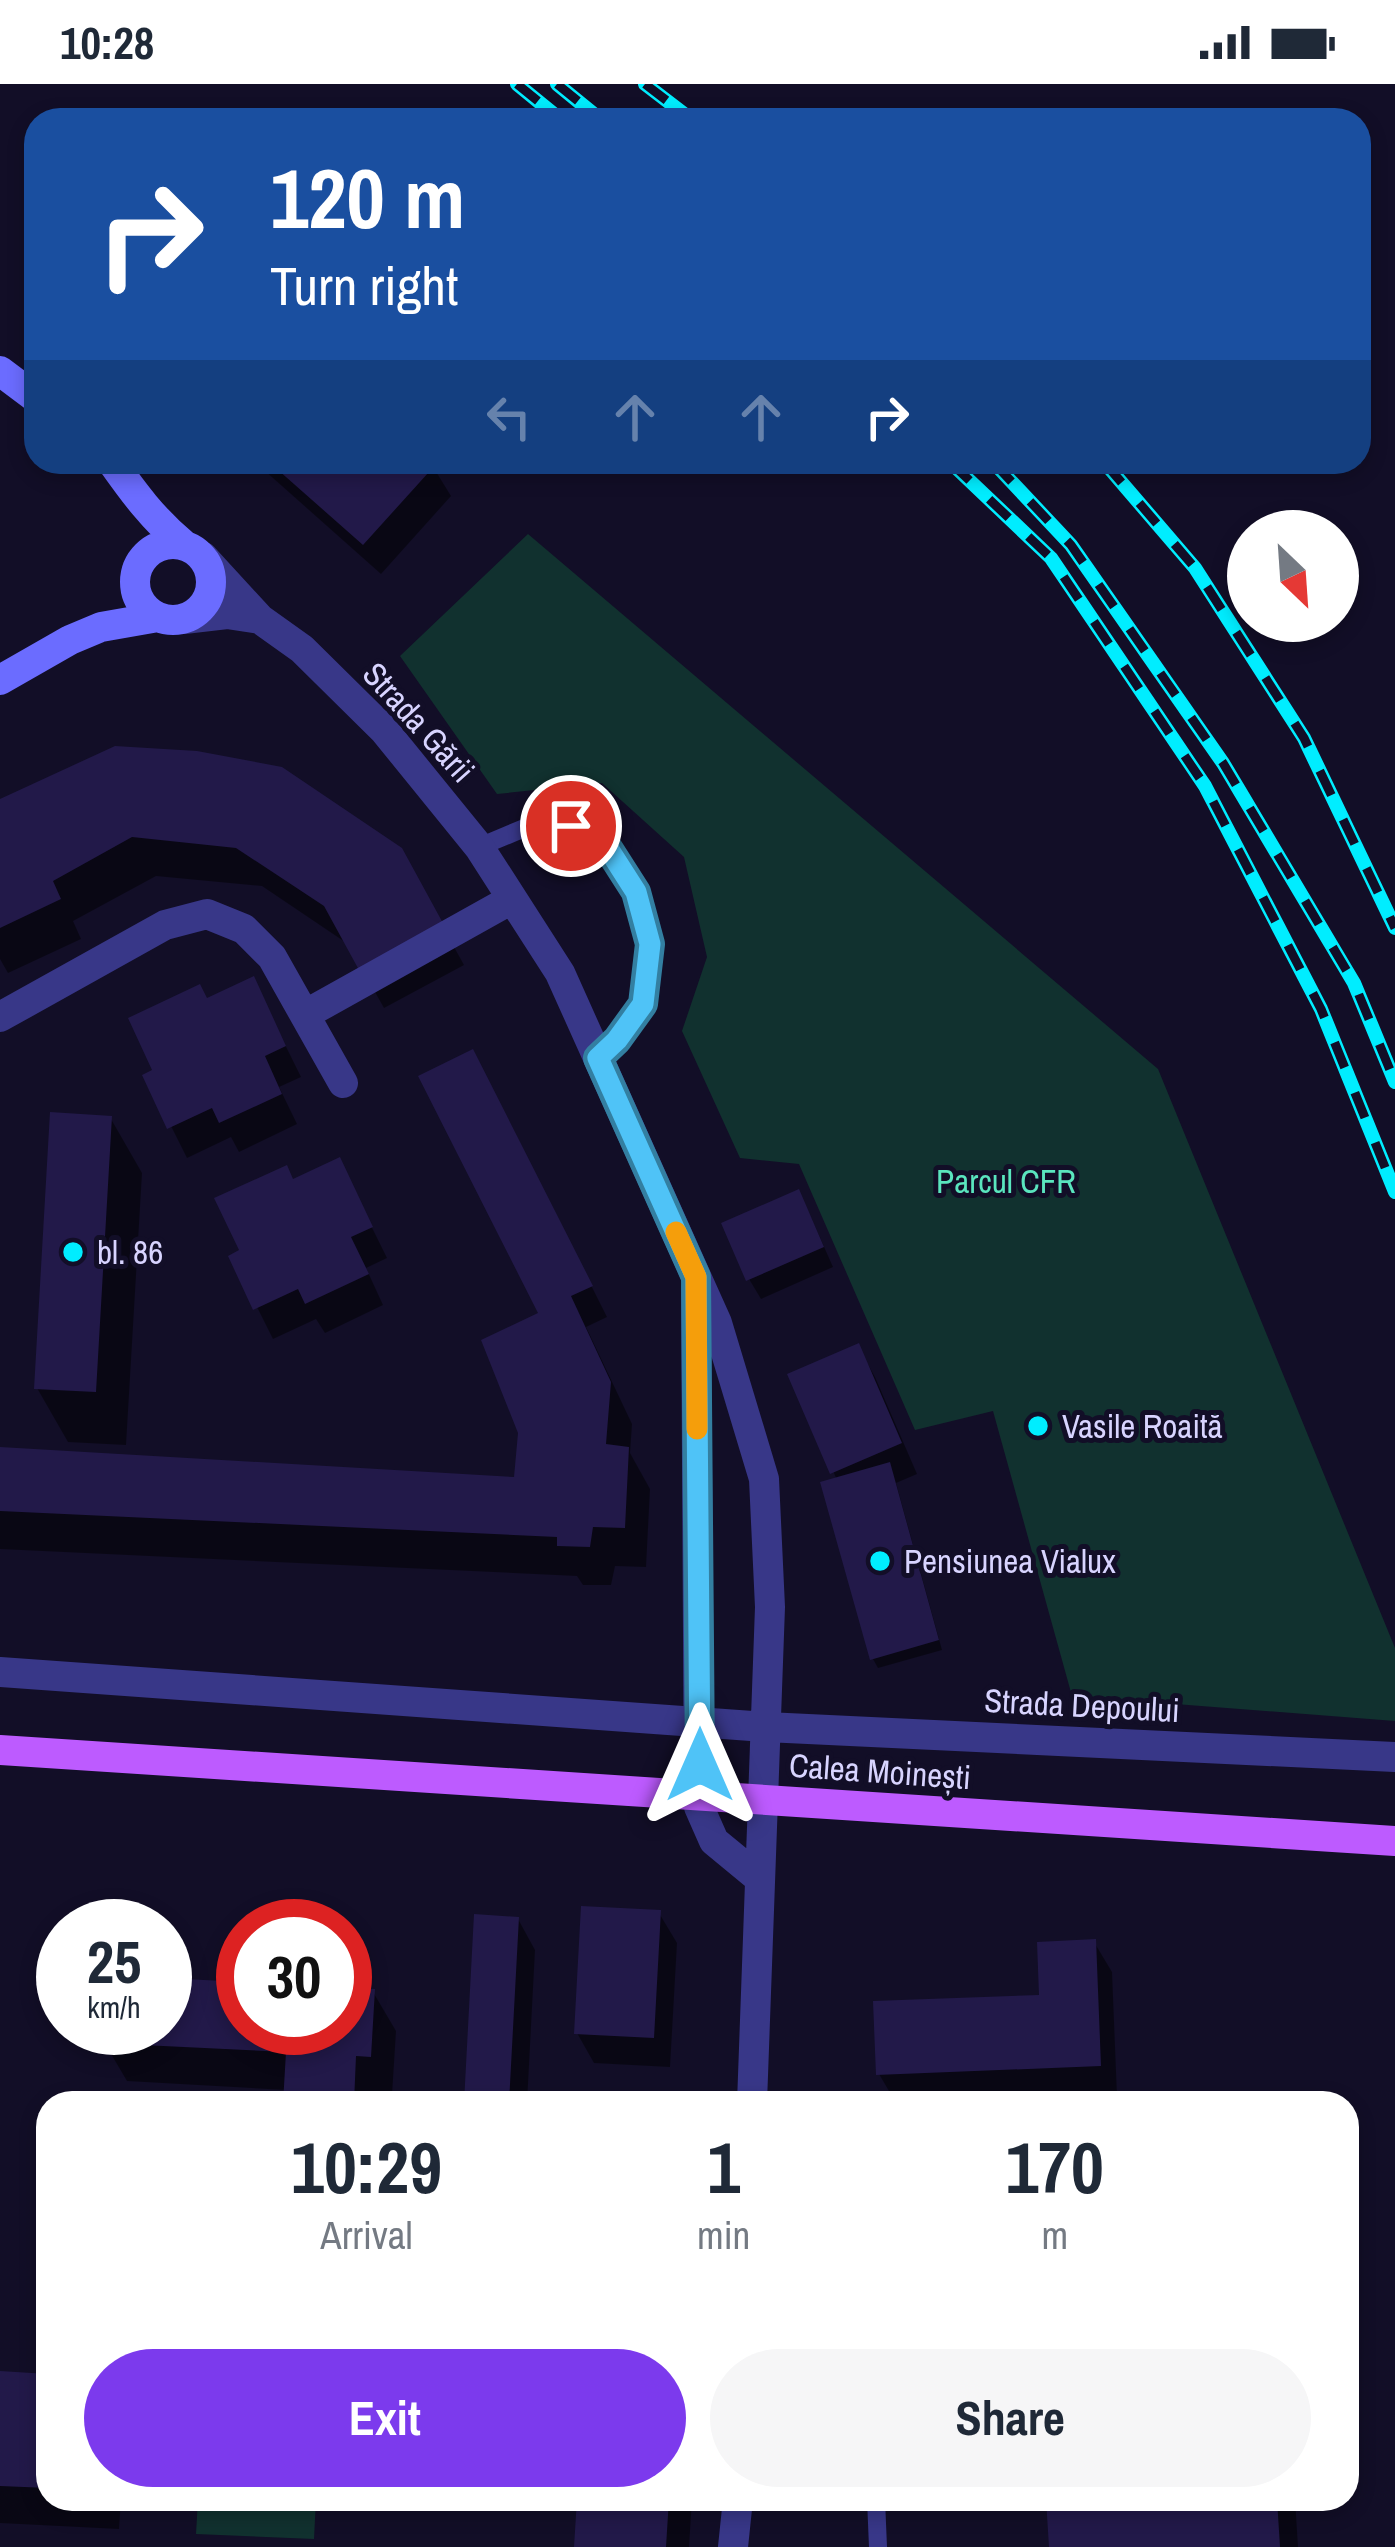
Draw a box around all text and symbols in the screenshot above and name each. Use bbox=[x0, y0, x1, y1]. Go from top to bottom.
text: 10:28 bbox=[60, 12, 154, 73]
text: 120 m bbox=[270, 141, 465, 254]
icon: right bbox=[72, 156, 228, 312]
text: Turn right bbox=[270, 249, 458, 322]
icon: left bbox=[476, 384, 542, 450]
icon: ahead bbox=[602, 384, 668, 450]
icon: ahead bbox=[728, 384, 794, 450]
icon: right bbox=[854, 384, 920, 450]
north arrow bbox=[1227, 510, 1359, 642]
map controls bbox=[1227, 510, 1359, 642]
street label: Strada Gării bbox=[353, 653, 485, 791]
pin bbox=[520, 775, 622, 877]
icon: arrive bbox=[538, 793, 604, 859]
park label: Parcul CFR bbox=[936, 1159, 1076, 1203]
place label: bl. 86 bbox=[97, 1230, 163, 1274]
marker: bl. 86 bbox=[60, 1239, 86, 1265]
place label: Vasile Roaită bbox=[1062, 1404, 1222, 1448]
marker: Vasile Roaită bbox=[1025, 1413, 1051, 1439]
place label: Pensiunea Vialux bbox=[904, 1539, 1116, 1583]
marker: Pensiunea Vialux bbox=[867, 1548, 893, 1574]
street label: Strada Depoului bbox=[983, 1678, 1181, 1732]
position arrow bbox=[637, 1702, 763, 1828]
street label: Calea Moinești bbox=[788, 1743, 972, 1799]
speed limit sign: 30 bbox=[216, 1899, 372, 2055]
text: 25 bbox=[87, 1921, 141, 2002]
text: km/h bbox=[87, 1987, 141, 2027]
text: 10:29 bbox=[291, 2118, 442, 2215]
text: 1 bbox=[707, 2118, 740, 2215]
text: 170 bbox=[1005, 2118, 1104, 2215]
text: Arrival bbox=[320, 2209, 413, 2261]
text: min bbox=[697, 2209, 750, 2261]
text: m bbox=[1041, 2209, 1068, 2261]
button: Exit bbox=[84, 2349, 686, 2487]
button: Share bbox=[710, 2349, 1311, 2487]

